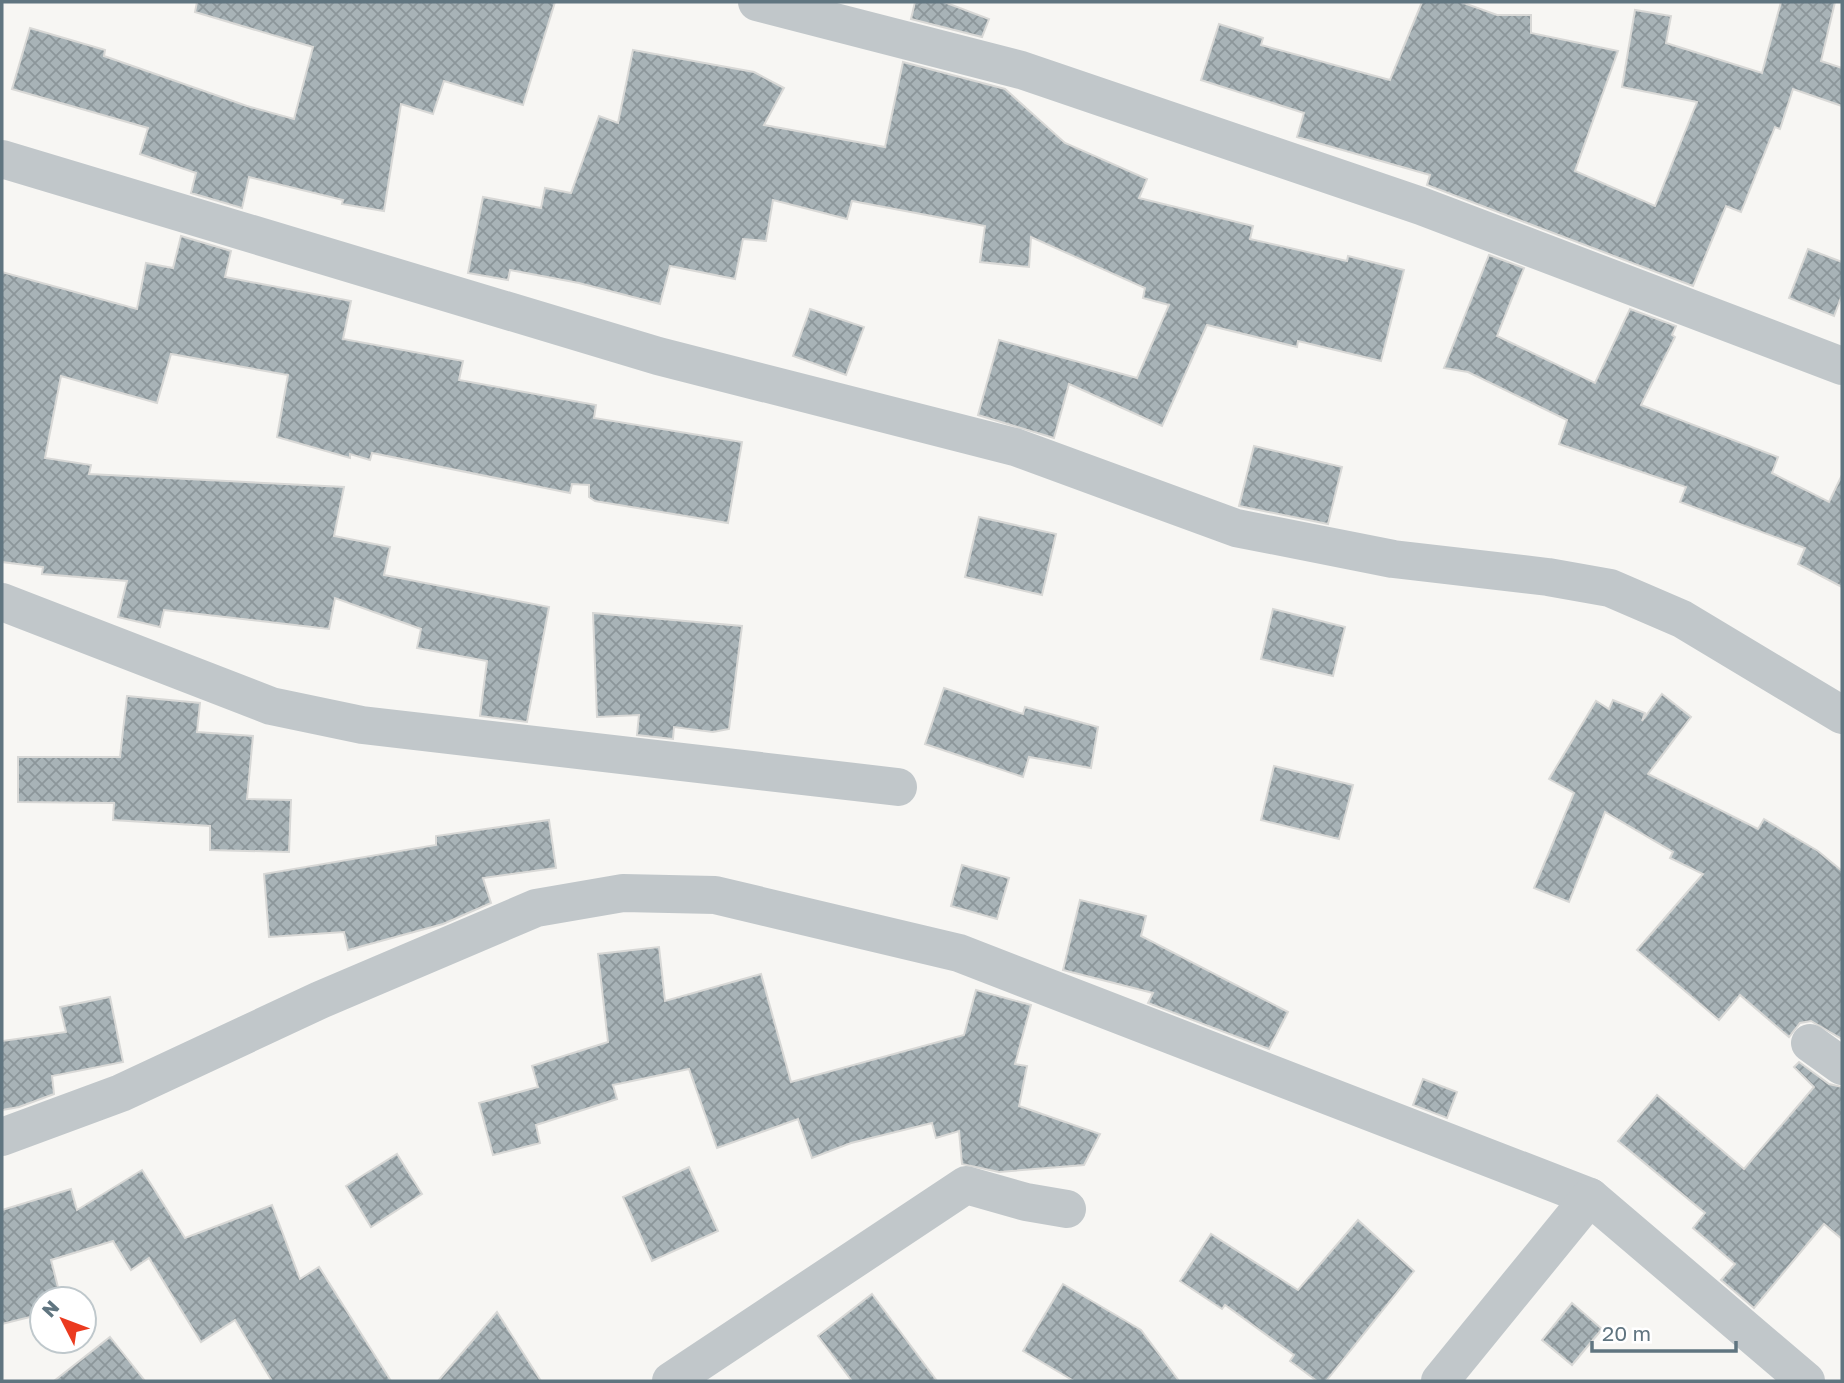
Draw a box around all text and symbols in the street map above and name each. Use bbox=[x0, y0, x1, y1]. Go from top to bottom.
north arrow bbox=[28, 1285, 98, 1355]
text: N bbox=[37, 1295, 63, 1321]
scale bar bbox=[1592, 1310, 1736, 1354]
text: 20 m bbox=[1602, 1320, 1651, 1346]

